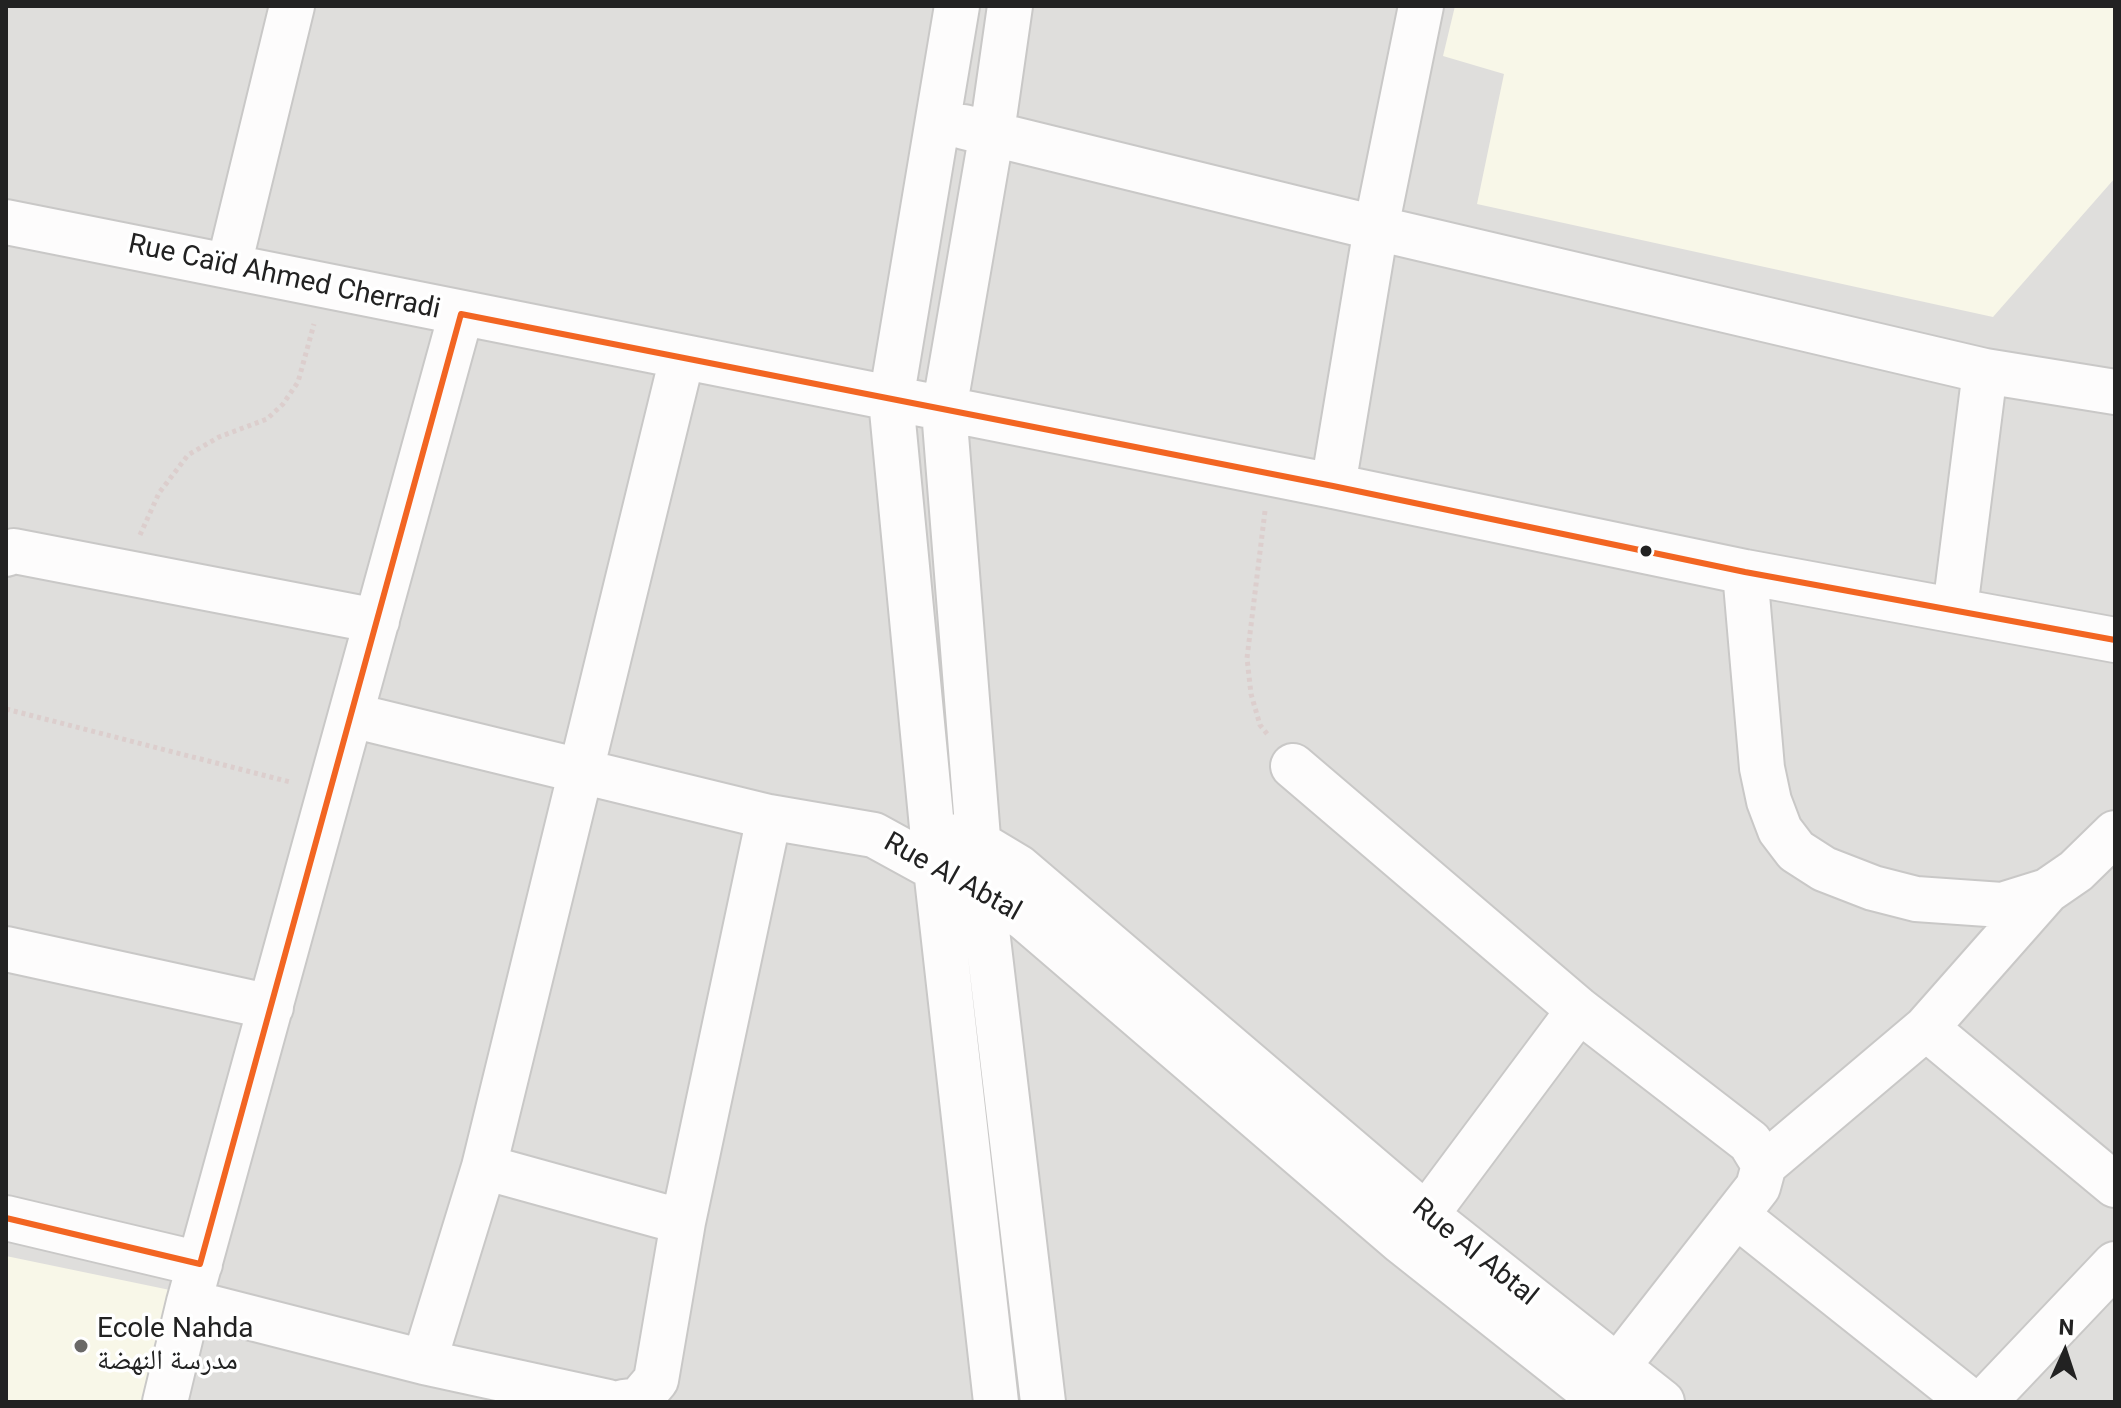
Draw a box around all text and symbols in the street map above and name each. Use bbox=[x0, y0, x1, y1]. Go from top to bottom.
street label: Rue Caïd Ahmed Cherradi bbox=[125, 228, 443, 328]
unlabelled marker bbox=[1638, 543, 1654, 559]
street label: Rue Al Abtal bbox=[878, 827, 1026, 929]
street label: Rue Al Abtal bbox=[1404, 1192, 1544, 1314]
north arrow bbox=[2025, 1312, 2105, 1392]
place label: Ecole Nahda مدرسة النهضة bbox=[97, 1313, 254, 1379]
text: N bbox=[2058, 1315, 2075, 1340]
marker: Ecole Nahda مدرسة النهضة bbox=[72, 1337, 90, 1355]

